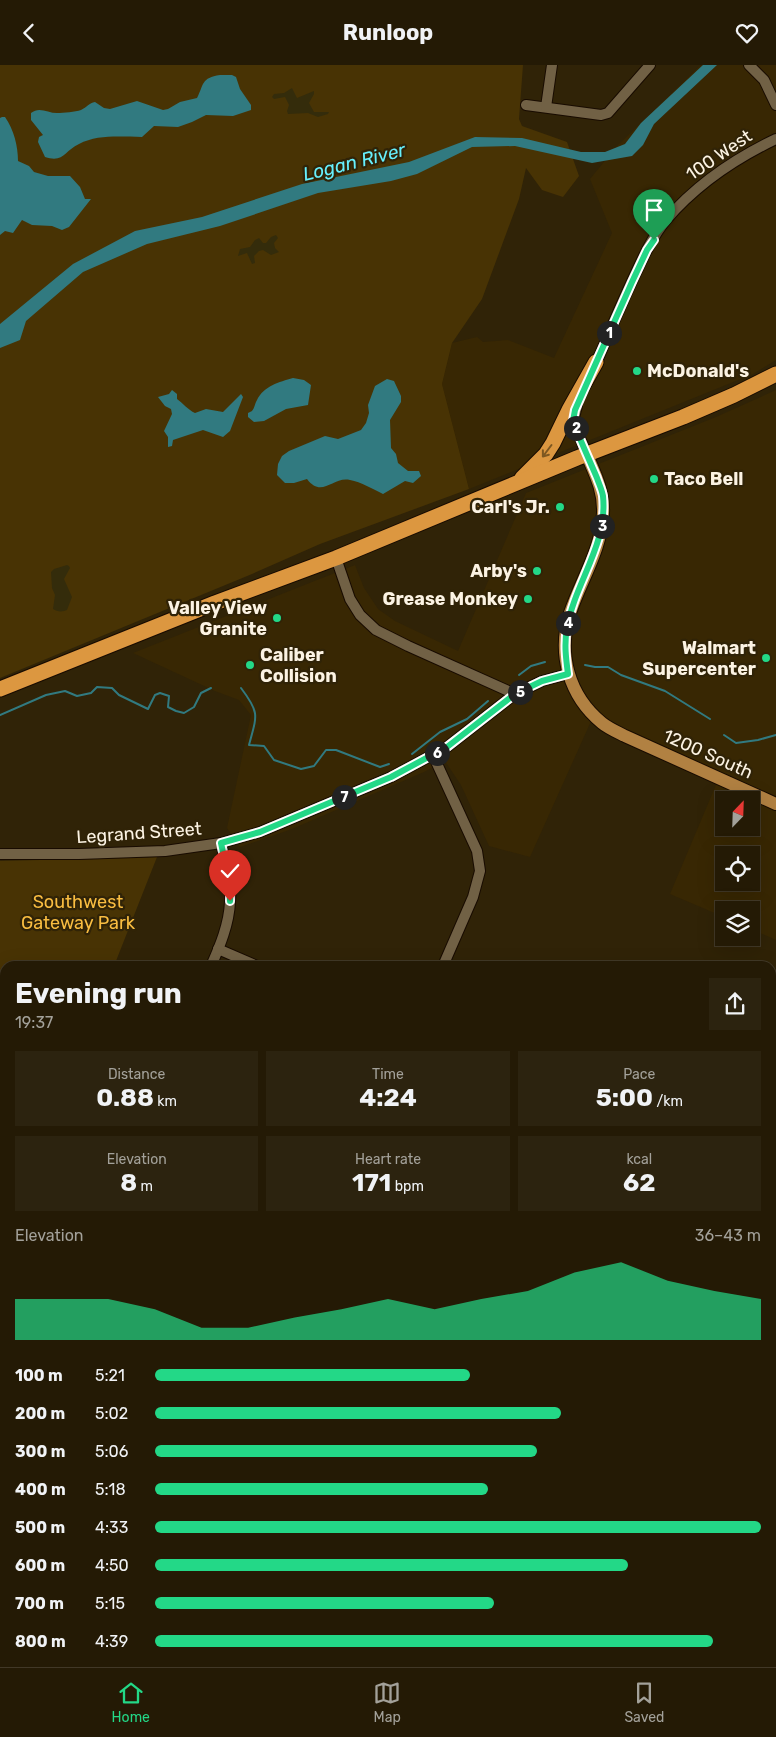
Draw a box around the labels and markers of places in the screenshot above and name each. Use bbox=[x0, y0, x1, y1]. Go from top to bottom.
pin bbox=[633, 189, 675, 240]
pin: 1 bbox=[596, 321, 622, 345]
place label: McDonald's bbox=[647, 360, 749, 382]
marker: McDonald's bbox=[631, 365, 643, 377]
pin: 2 bbox=[564, 415, 588, 441]
place label: Taco Bell bbox=[664, 468, 743, 490]
marker: Taco Bell bbox=[648, 473, 660, 485]
place label: Carl's Jr. bbox=[471, 496, 550, 518]
marker: Carl's Jr. bbox=[554, 501, 566, 513]
pin: 3 bbox=[590, 513, 614, 539]
place label: Arby's bbox=[470, 560, 527, 582]
marker: Arby's bbox=[531, 565, 543, 577]
place label: Grease Monkey bbox=[383, 588, 518, 610]
marker: Grease Monkey bbox=[522, 593, 534, 605]
place label: Valley View Granite bbox=[168, 597, 267, 640]
pin: 4 bbox=[556, 611, 580, 635]
marker: Valley View Granite bbox=[271, 612, 283, 624]
place label: Walmart Supercenter bbox=[642, 637, 756, 680]
place label: Caliber Collision bbox=[260, 644, 337, 687]
marker: Walmart Supercenter bbox=[760, 652, 772, 664]
marker: Caliber Collision bbox=[244, 659, 256, 671]
pin: 5 bbox=[508, 679, 532, 705]
pin: 6 bbox=[424, 741, 450, 765]
pin: 7 bbox=[332, 785, 356, 809]
pin bbox=[209, 850, 251, 901]

